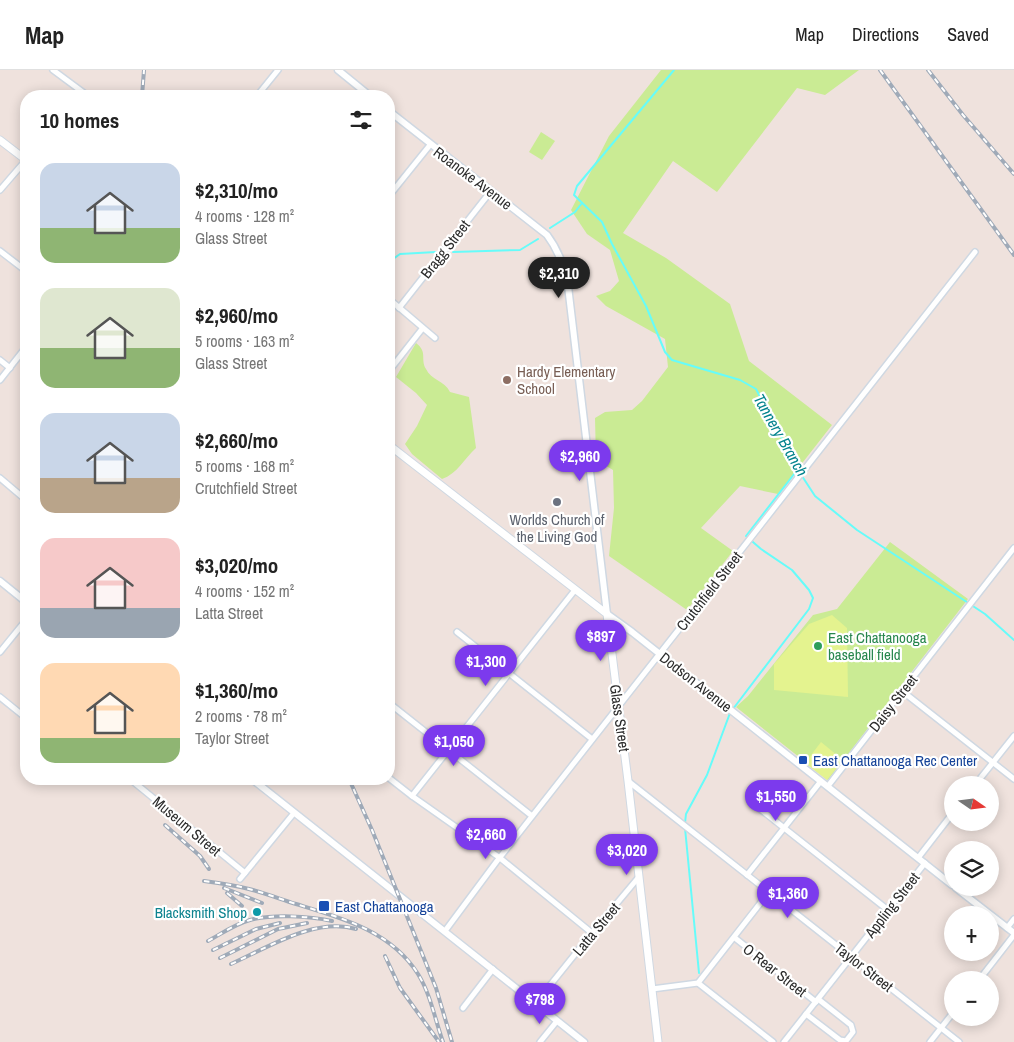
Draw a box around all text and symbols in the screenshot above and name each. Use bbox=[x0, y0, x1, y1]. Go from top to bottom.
text: Map bbox=[25, 19, 64, 51]
text: Map bbox=[795, 22, 824, 47]
text: Directions bbox=[852, 22, 919, 47]
text: Saved bbox=[947, 22, 989, 47]
text: 10 homes bbox=[40, 106, 119, 135]
icon: filters bbox=[347, 106, 375, 134]
street label: Roanoke Avenue bbox=[429, 141, 517, 215]
text: $2,310/mo bbox=[195, 176, 278, 205]
icon: home bbox=[80, 183, 140, 243]
text: 4 rooms · 128 m² bbox=[195, 205, 294, 227]
street label: Bragg Street bbox=[415, 215, 475, 283]
text: Glass Street bbox=[195, 227, 267, 249]
pin: $2,310 bbox=[518, 256, 600, 299]
text: $2,310 bbox=[539, 262, 579, 284]
text: $2,960/mo bbox=[195, 301, 278, 330]
icon: home bbox=[80, 308, 140, 368]
text: 5 rooms · 163 m² bbox=[195, 330, 294, 352]
text: Glass Street bbox=[195, 352, 267, 374]
place label: Hardy Elementary School bbox=[517, 361, 616, 399]
marker: Hardy Elementary School bbox=[501, 374, 513, 386]
water label: Tannery Branch bbox=[749, 390, 813, 480]
text: $2,660/mo bbox=[195, 426, 278, 455]
icon: home bbox=[80, 433, 140, 493]
pin: $2,960 bbox=[539, 440, 621, 482]
text: $2,960 bbox=[560, 445, 600, 467]
text: 5 rooms · 168 m² bbox=[195, 455, 294, 477]
text: Crutchfield Street bbox=[195, 477, 297, 499]
marker: Worlds Church of the Living God bbox=[551, 496, 563, 508]
place label: Worlds Church of the Living God bbox=[510, 509, 605, 547]
street label: Crutchfield Street bbox=[671, 546, 747, 635]
text: $3,020/mo bbox=[195, 551, 278, 580]
icon: home bbox=[80, 558, 140, 618]
text: 4 rooms · 152 m² bbox=[195, 580, 294, 602]
text: Latta Street bbox=[195, 602, 263, 624]
pin: $897 bbox=[571, 620, 631, 662]
text: $897 bbox=[586, 625, 616, 647]
place label: East Chattanooga baseball field bbox=[828, 627, 927, 665]
marker: East Chattanooga baseball field bbox=[812, 640, 824, 652]
pin: $1,300 bbox=[445, 644, 527, 687]
street label: Dodson Avenue bbox=[655, 647, 737, 717]
text: $1,300 bbox=[466, 650, 506, 672]
street label: Daisy Street bbox=[864, 669, 922, 736]
text: $1,360/mo bbox=[195, 676, 278, 705]
icon: home bbox=[80, 683, 140, 743]
street label: Glass Street bbox=[605, 683, 635, 754]
text: 2 rooms · 78 m² bbox=[195, 705, 287, 727]
pin: $1,050 bbox=[413, 724, 495, 767]
text: Taylor Street bbox=[195, 727, 269, 749]
text: $1,050 bbox=[434, 730, 474, 752]
place label: East Chattanooga Rec Center bbox=[813, 750, 977, 771]
marker: East Chattanooga Rec Center bbox=[797, 754, 809, 766]
north arrow bbox=[944, 776, 999, 831]
map controls bbox=[944, 776, 999, 1026]
pin: $1,550 bbox=[735, 780, 817, 822]
text: $1,550 bbox=[756, 785, 796, 807]
street label: Museum Street bbox=[148, 791, 226, 861]
pin: $2,660 bbox=[445, 818, 527, 860]
text: $2,660 bbox=[466, 823, 506, 845]
pin: $3,020 bbox=[586, 834, 668, 876]
text: $3,020 bbox=[607, 839, 647, 861]
button: layers bbox=[944, 841, 999, 896]
street label: Appling Street bbox=[859, 867, 925, 943]
pin: $1,360 bbox=[747, 876, 829, 919]
text: $1,360 bbox=[768, 882, 808, 904]
place label: East Chattanooga bbox=[335, 896, 434, 917]
street label: Latta Street bbox=[568, 897, 625, 960]
marker: East Chattanooga bbox=[317, 899, 331, 913]
place label: Blacksmith Shop bbox=[155, 902, 247, 923]
marker: Blacksmith Shop bbox=[251, 906, 263, 918]
button: + bbox=[944, 906, 999, 961]
street label: Taylor Street bbox=[830, 937, 898, 997]
street label: O Rear Street bbox=[739, 938, 812, 1002]
button: − bbox=[944, 971, 999, 1026]
pin: $798 bbox=[510, 982, 570, 1025]
text: $798 bbox=[525, 988, 555, 1010]

